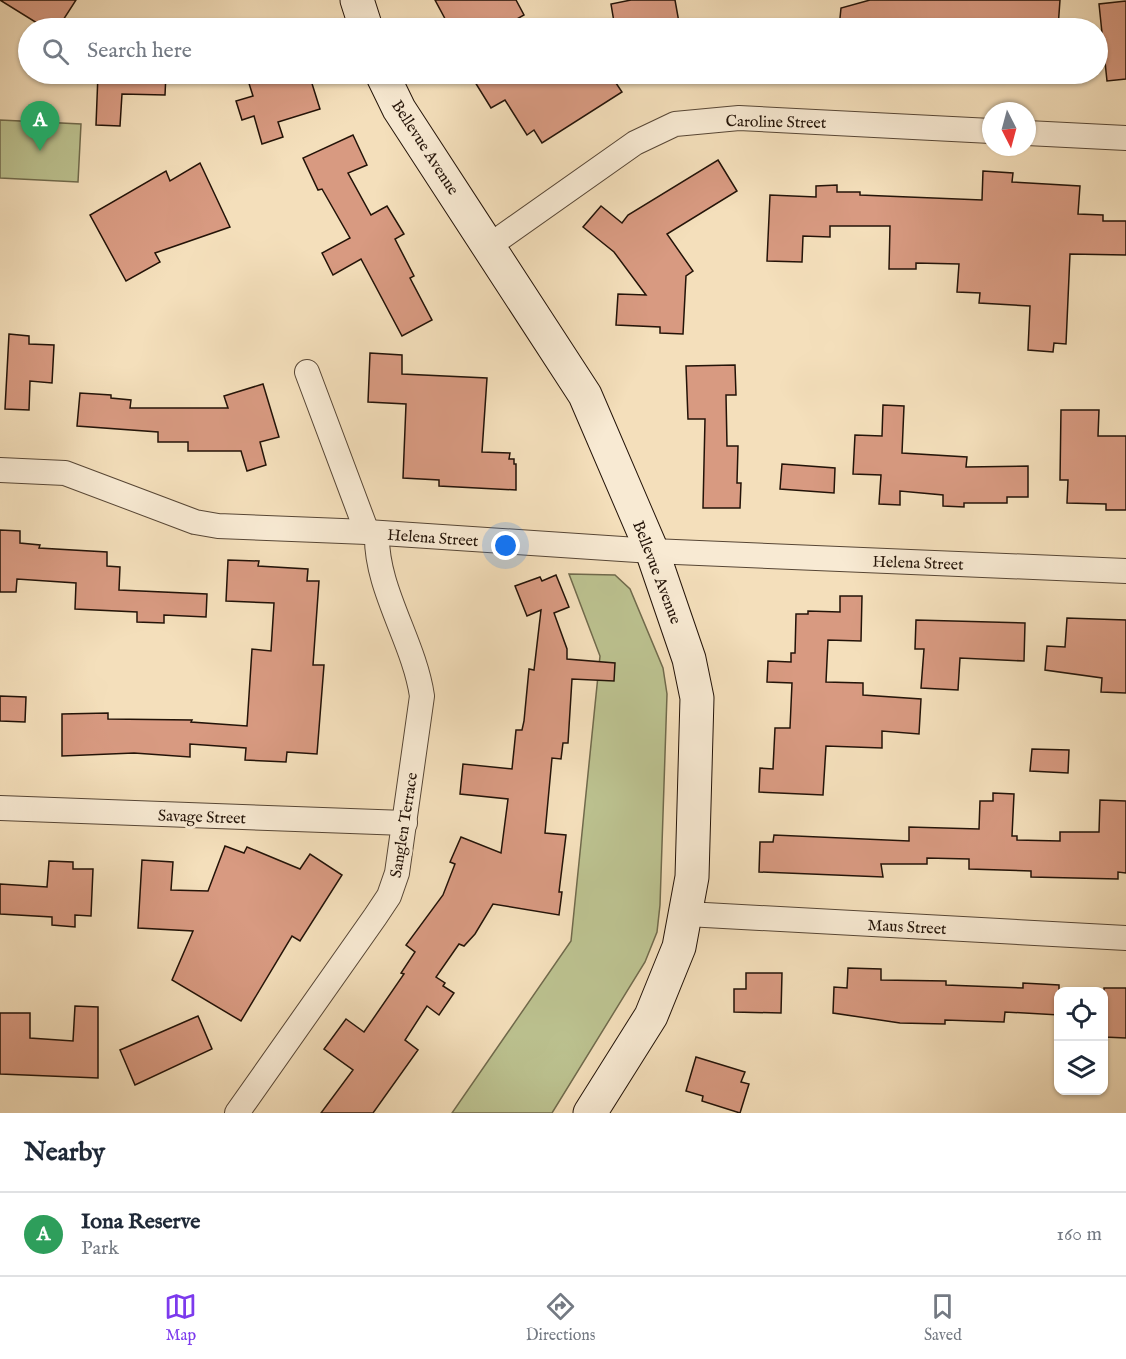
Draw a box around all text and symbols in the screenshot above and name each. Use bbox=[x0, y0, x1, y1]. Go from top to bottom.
search box bbox=[18, 18, 1108, 84]
icon: search bbox=[39, 35, 72, 68]
text: Search here bbox=[87, 37, 192, 65]
street label: Bellevue Avenue bbox=[386, 97, 462, 199]
pin: A bbox=[20, 102, 60, 151]
north arrow bbox=[982, 102, 1036, 156]
street label: Caroline Street bbox=[726, 112, 827, 134]
street label: Bellevue Avenue bbox=[627, 518, 685, 627]
street label: Helena Street bbox=[387, 526, 480, 552]
your location bbox=[491, 531, 520, 560]
street label: Helena Street bbox=[872, 552, 964, 576]
street label: Sanglen Terrace bbox=[387, 771, 423, 879]
street label: Savage Street bbox=[158, 806, 247, 830]
street label: Maus Street bbox=[867, 916, 947, 940]
map controls bbox=[1054, 987, 1108, 1095]
button: locate bbox=[1054, 987, 1108, 1041]
button: layers bbox=[1054, 1041, 1108, 1095]
text: Nearby bbox=[24, 1136, 105, 1169]
text: Iona Reserve bbox=[81, 1208, 200, 1236]
text: A bbox=[37, 1222, 50, 1247]
text: 160 m bbox=[1056, 1222, 1102, 1247]
text: Park bbox=[81, 1236, 119, 1261]
tab: Map bbox=[164, 1290, 197, 1346]
tab: Directions bbox=[526, 1290, 595, 1346]
tab: Saved bbox=[924, 1290, 962, 1346]

